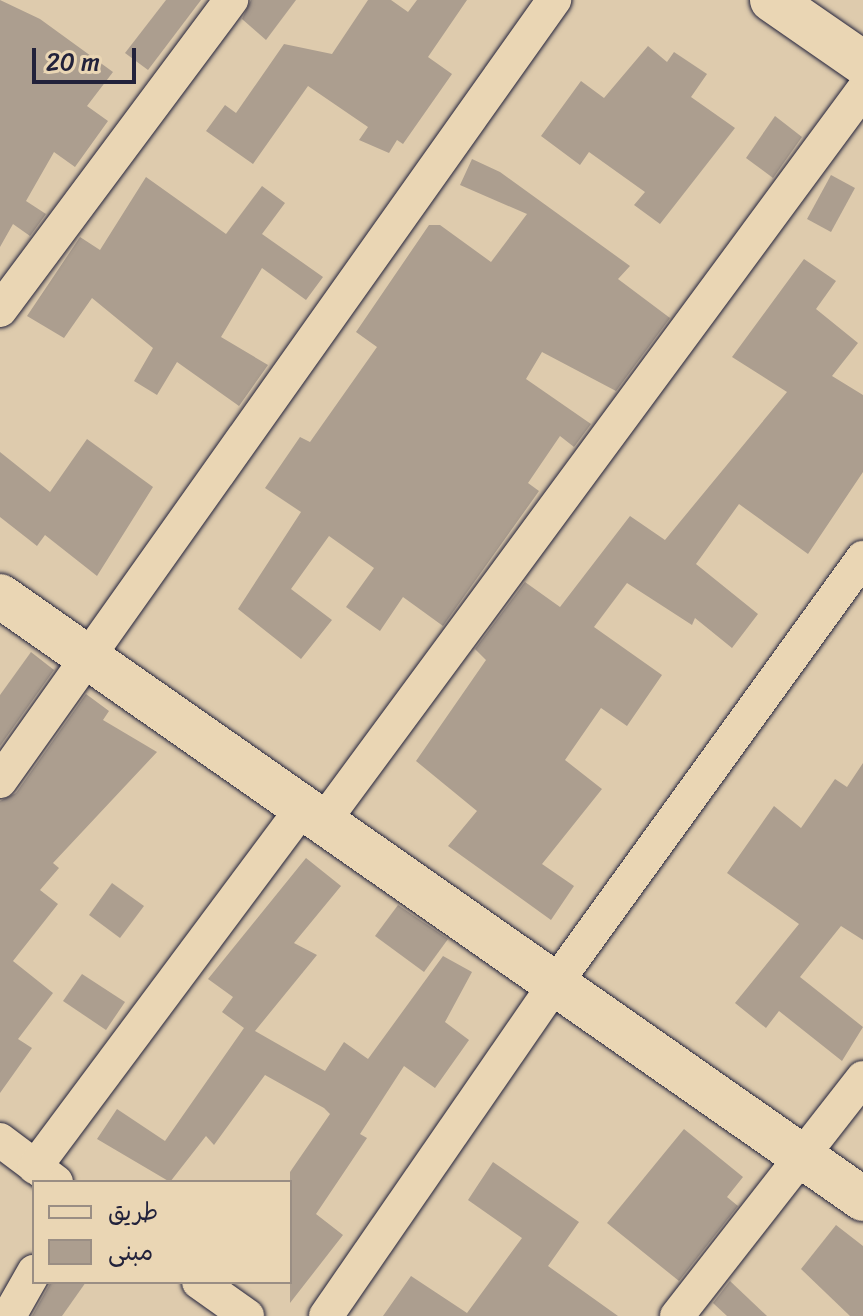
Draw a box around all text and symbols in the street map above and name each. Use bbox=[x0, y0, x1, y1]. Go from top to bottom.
scale bar bbox=[36, 32, 140, 82]
text: 20 m bbox=[46, 41, 100, 83]
legend bbox=[32, 1180, 292, 1284]
text: طريق bbox=[108, 1191, 158, 1233]
text: مبنى bbox=[108, 1231, 153, 1273]

